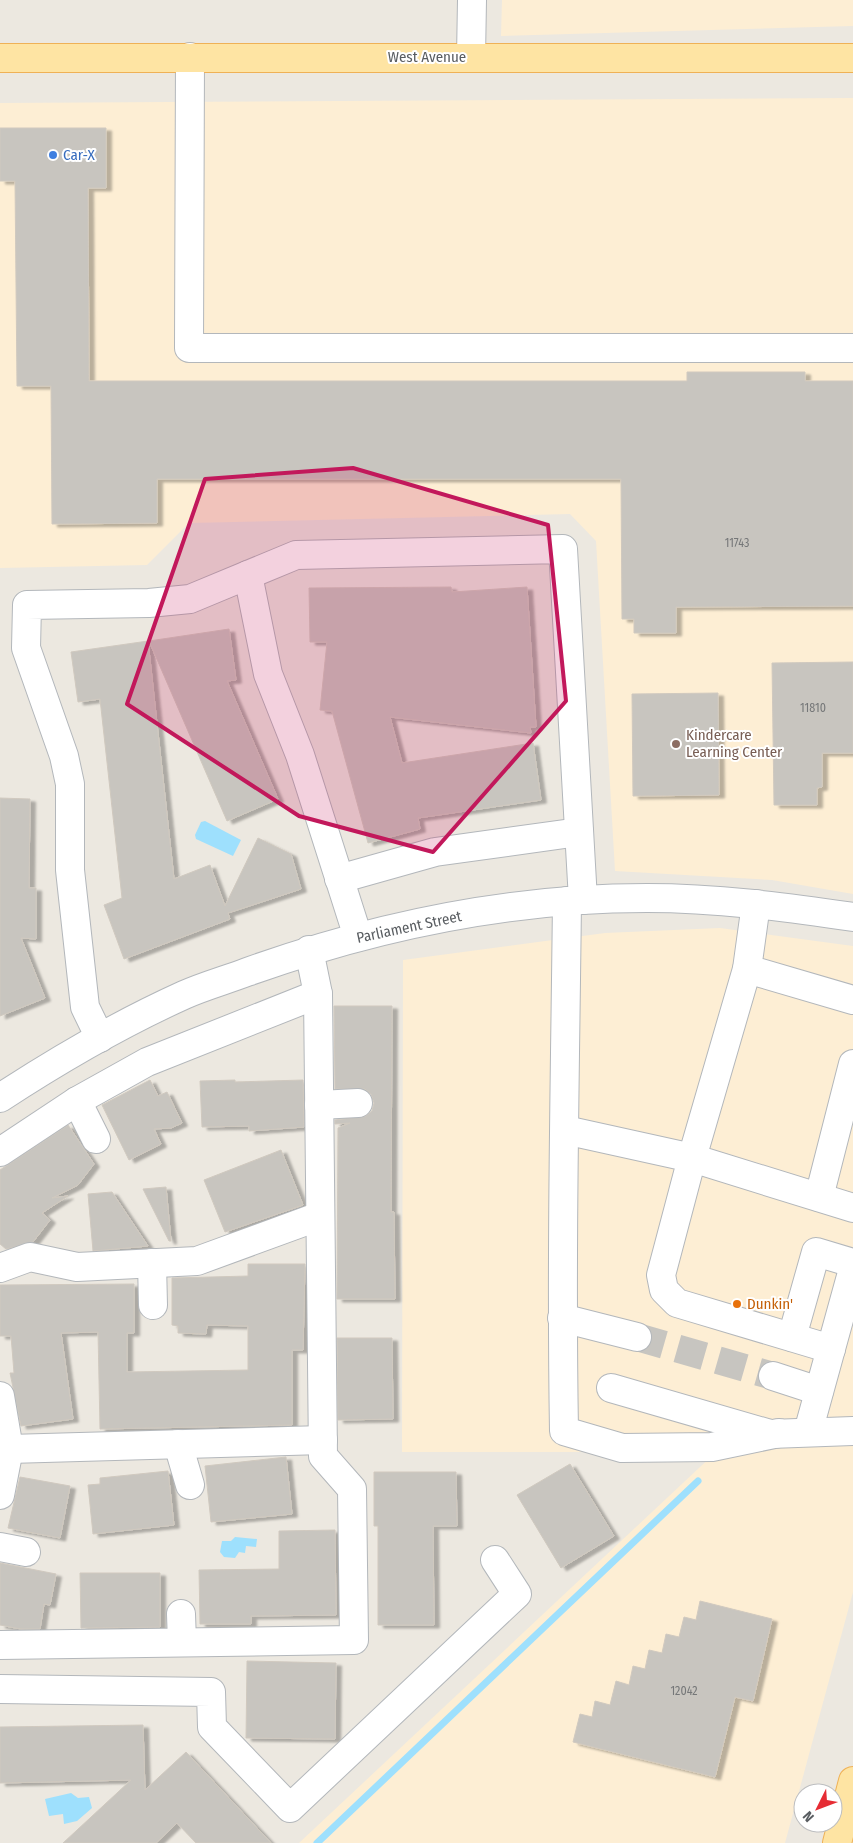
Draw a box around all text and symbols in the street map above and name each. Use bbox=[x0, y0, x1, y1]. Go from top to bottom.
street label: West Avenue bbox=[388, 48, 466, 66]
place label: Car-X bbox=[63, 146, 96, 164]
marker: Car-X bbox=[47, 149, 59, 161]
house number: 11743 bbox=[725, 536, 749, 550]
house number: 11810 bbox=[800, 701, 826, 715]
place label: Kindercare Learning Center bbox=[686, 726, 783, 761]
marker: Kindercare Learning Center bbox=[670, 738, 682, 750]
street label: Parliament Street bbox=[355, 907, 463, 947]
place label: Dunkin' bbox=[747, 1295, 793, 1313]
marker: Dunkin' bbox=[731, 1298, 743, 1310]
house number: 12042 bbox=[670, 1684, 698, 1698]
north arrow bbox=[793, 1783, 843, 1833]
text: N bbox=[800, 1808, 818, 1825]

